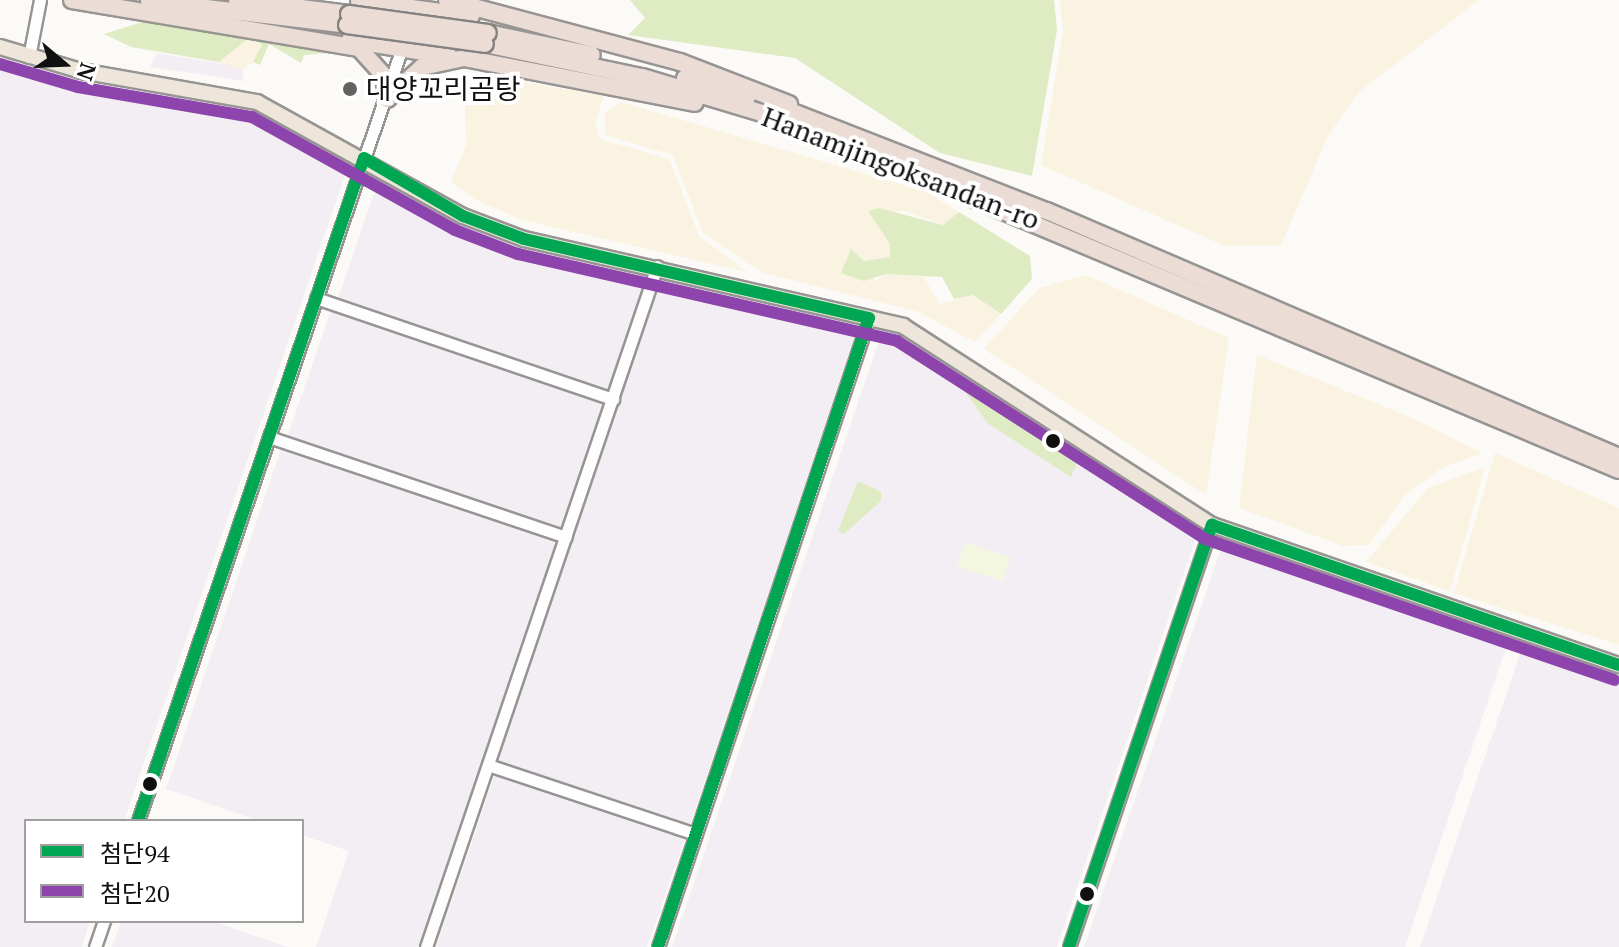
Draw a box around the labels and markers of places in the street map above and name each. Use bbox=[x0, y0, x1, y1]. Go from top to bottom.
place label: 대양꼬리곰탕 bbox=[366, 72, 521, 106]
marker: 대양꼬리곰탕 bbox=[341, 80, 359, 98]
unlabelled marker bbox=[1045, 433, 1061, 449]
unlabelled marker bbox=[142, 776, 158, 792]
unlabelled marker bbox=[1079, 886, 1095, 902]

